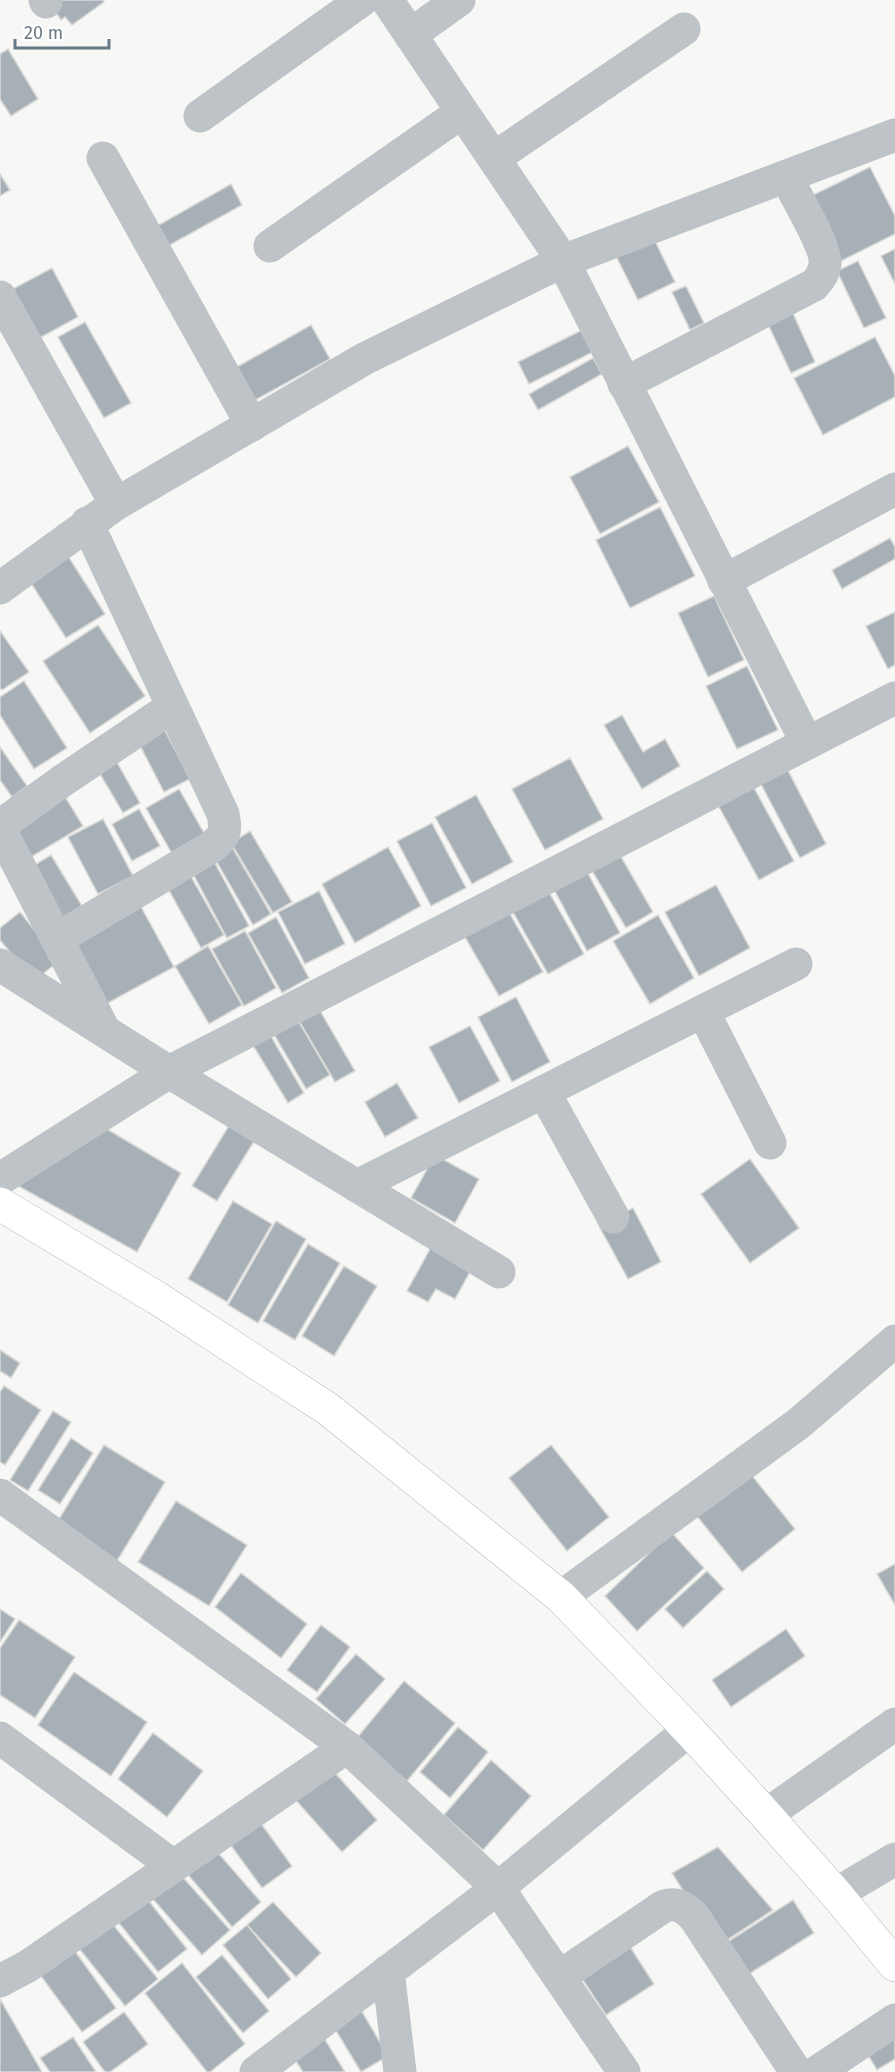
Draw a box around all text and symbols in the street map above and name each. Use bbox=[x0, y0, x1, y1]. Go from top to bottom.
scale bar bbox=[15, 12, 110, 50]
text: 20 m bbox=[24, 22, 63, 44]

